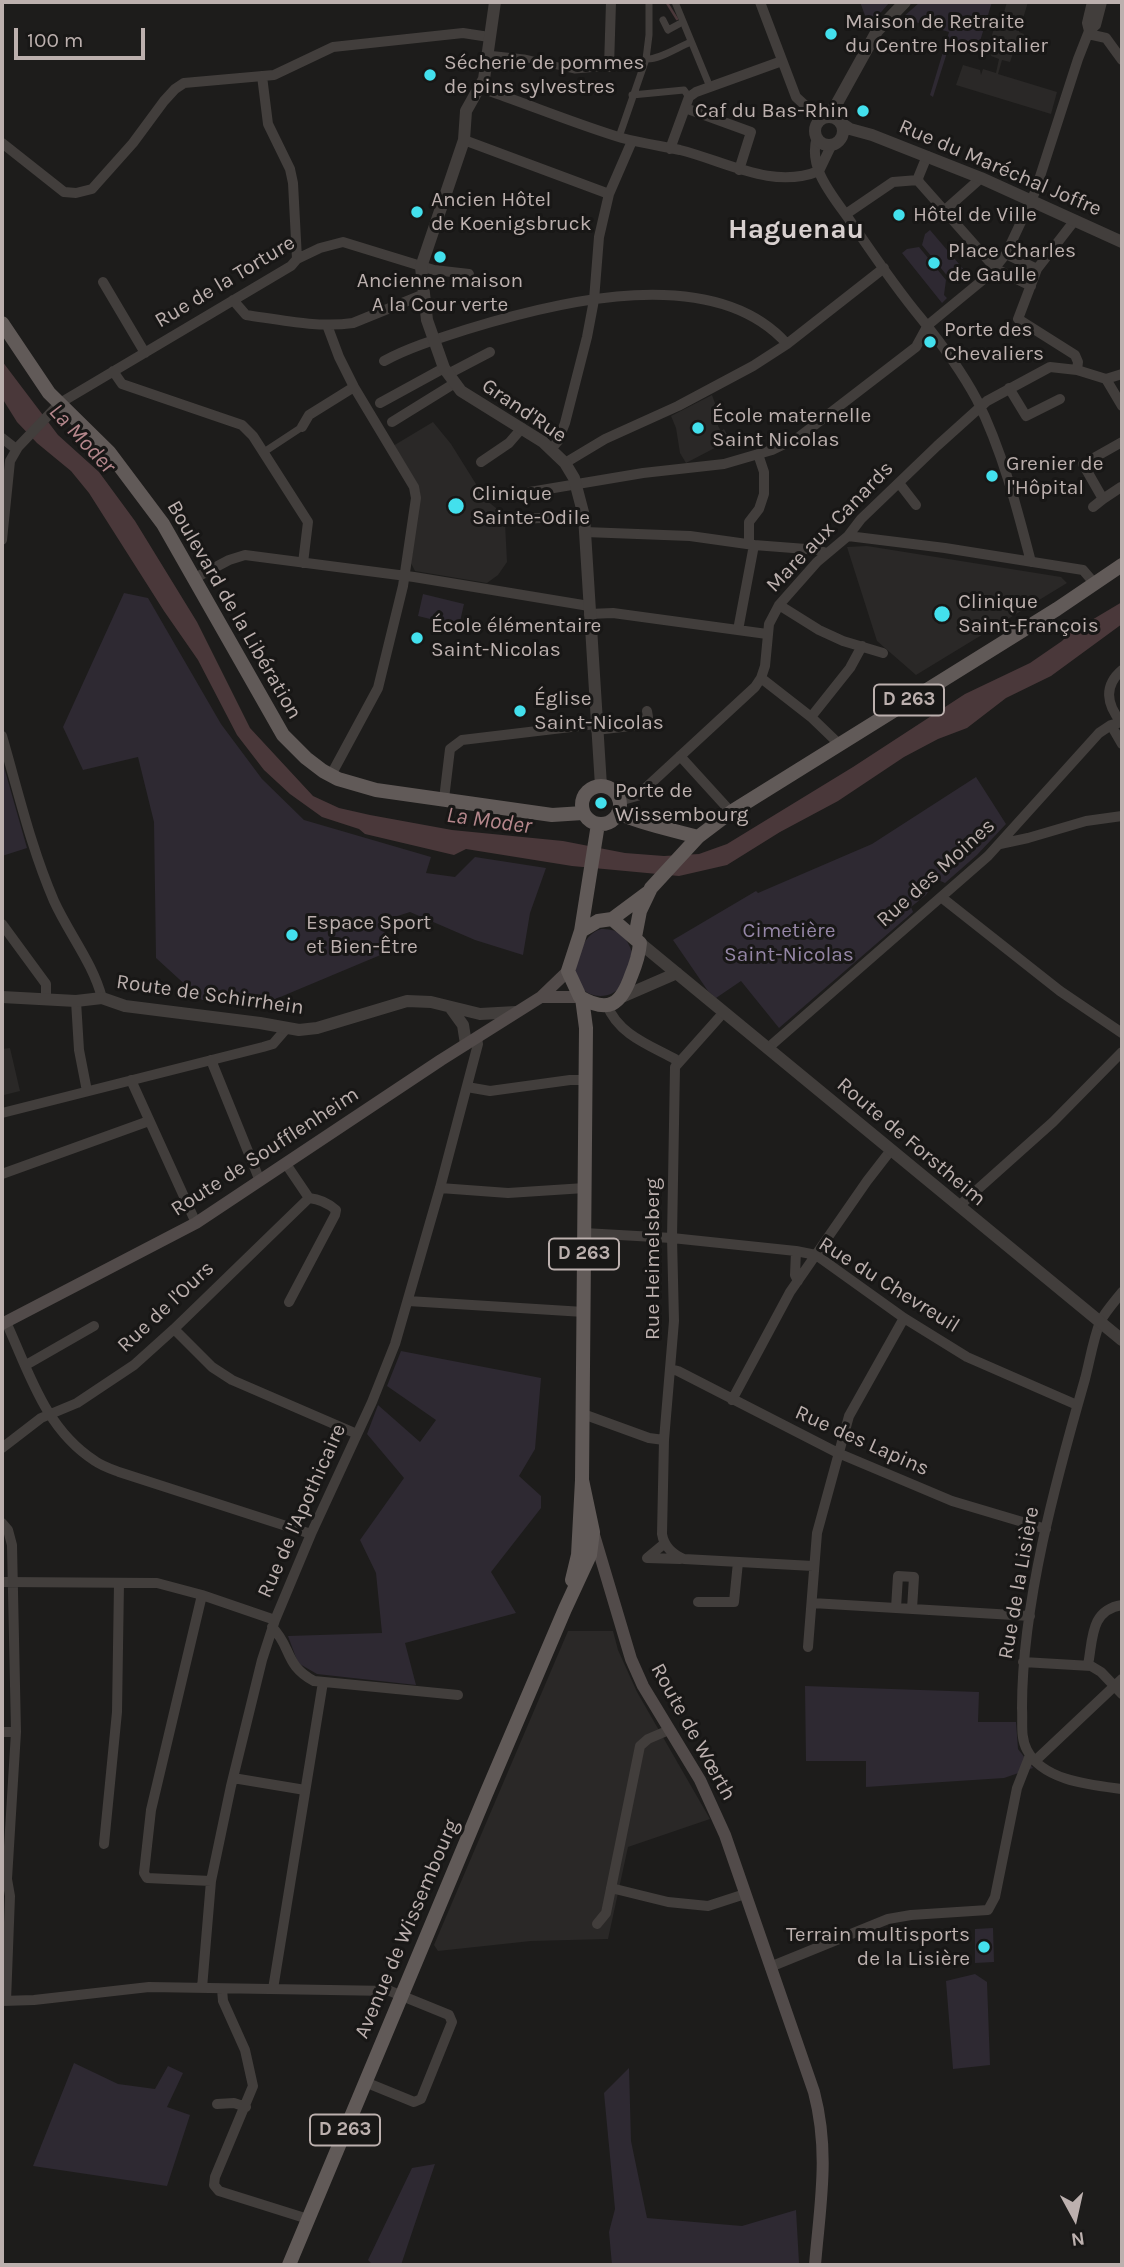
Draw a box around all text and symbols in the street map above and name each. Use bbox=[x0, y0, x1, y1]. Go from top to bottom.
place label: Maison de Retraite du Centre Hospitalier bbox=[845, 9, 1048, 59]
scale bar bbox=[18, 14, 149, 58]
marker: Maison de Retraite du Centre Hospitalier bbox=[823, 26, 839, 42]
text: 100 m bbox=[27, 28, 84, 52]
place label: Sécherie de pommes de pins sylvestres bbox=[444, 50, 644, 100]
marker: Sécherie de pommes de pins sylvestres bbox=[422, 67, 438, 83]
place label: Caf du Bas-Rhin bbox=[695, 98, 849, 124]
marker: Caf du Bas-Rhin bbox=[855, 103, 871, 119]
street label: Rue du Maréchal Joffre bbox=[895, 114, 1105, 222]
place label: Ancien Hôtel de Koenigsbruck bbox=[431, 187, 591, 237]
place label: Hôtel de Ville bbox=[913, 202, 1037, 228]
marker: Ancien Hôtel de Koenigsbruck bbox=[409, 204, 425, 220]
marker: Hôtel de Ville bbox=[891, 207, 907, 223]
district label: Haguenau bbox=[728, 213, 864, 247]
street label: Rue de la Torture bbox=[150, 230, 300, 334]
place label: Place Charles de Gaulle bbox=[948, 238, 1076, 288]
marker: Ancienne maison A la Cour verte bbox=[432, 249, 448, 265]
marker: Place Charles de Gaulle bbox=[926, 255, 942, 271]
place label: Ancienne maison A la Cour verte bbox=[357, 268, 523, 318]
place label: Porte des Chevaliers bbox=[944, 317, 1044, 367]
marker: Porte des Chevaliers bbox=[922, 334, 938, 350]
street label: Grand'Rue bbox=[477, 373, 571, 449]
water label: La Moder bbox=[43, 398, 121, 480]
place label: École maternelle Saint Nicolas bbox=[712, 403, 871, 453]
marker: École maternelle Saint Nicolas bbox=[690, 420, 706, 436]
place label: Grenier de l'Hôpital bbox=[1006, 451, 1103, 501]
street label: Mare aux Canards bbox=[761, 456, 899, 598]
marker: Grenier de l'Hôpital bbox=[984, 468, 1000, 484]
place label: Clinique Sainte-Odile bbox=[472, 481, 590, 531]
street label: Boulevard de la Libération bbox=[161, 496, 307, 724]
marker: Clinique Sainte-Odile bbox=[446, 496, 466, 516]
place label: Clinique Saint-François bbox=[958, 589, 1099, 639]
marker: Clinique Saint-François bbox=[932, 604, 952, 624]
place label: École élémentaire Saint-Nicolas bbox=[431, 613, 601, 663]
marker: École élémentaire Saint-Nicolas bbox=[409, 630, 425, 646]
road number: D 263 bbox=[874, 684, 944, 716]
place label: Église Saint-Nicolas bbox=[534, 686, 664, 736]
marker: Église Saint-Nicolas bbox=[512, 703, 528, 719]
place label: Porte de Wissembourg bbox=[615, 778, 748, 828]
marker: Porte de Wissembourg bbox=[593, 795, 609, 811]
water label: La Moder bbox=[445, 801, 533, 841]
street label: Rue des Moines bbox=[872, 813, 1000, 933]
place label: Espace Sport et Bien-Être bbox=[306, 910, 431, 960]
park label: Cimetière Saint-Nicolas bbox=[724, 918, 854, 968]
marker: Espace Sport et Bien-Être bbox=[284, 927, 300, 943]
street label: Route de Schirrhein bbox=[115, 969, 305, 1021]
street label: Route de Forstheim bbox=[831, 1072, 991, 1212]
street label: Route de Soufflenheim bbox=[166, 1082, 364, 1222]
street label: Rue Heimelsberg bbox=[640, 1178, 666, 1340]
street label: Rue du Chevreuil bbox=[814, 1231, 964, 1339]
road number: D 263 bbox=[549, 1238, 619, 1270]
street label: Rue de l'Ours bbox=[112, 1256, 220, 1358]
street label: Rue des Lapins bbox=[791, 1400, 933, 1482]
street label: Rue de l'Apothicaire bbox=[252, 1420, 352, 1602]
street label: Rue de la Lisière bbox=[993, 1505, 1045, 1661]
street label: Route de Wœrth bbox=[645, 1659, 741, 1805]
street label: Avenue de Wissembourg bbox=[349, 1816, 465, 2042]
place label: Terrain multisports de la Lisière bbox=[786, 1922, 970, 1972]
marker: Terrain multisports de la Lisière bbox=[976, 1939, 992, 1955]
road number: D 263 bbox=[310, 2114, 380, 2146]
north arrow bbox=[1040, 2183, 1110, 2253]
text: N bbox=[1070, 2227, 1086, 2251]

